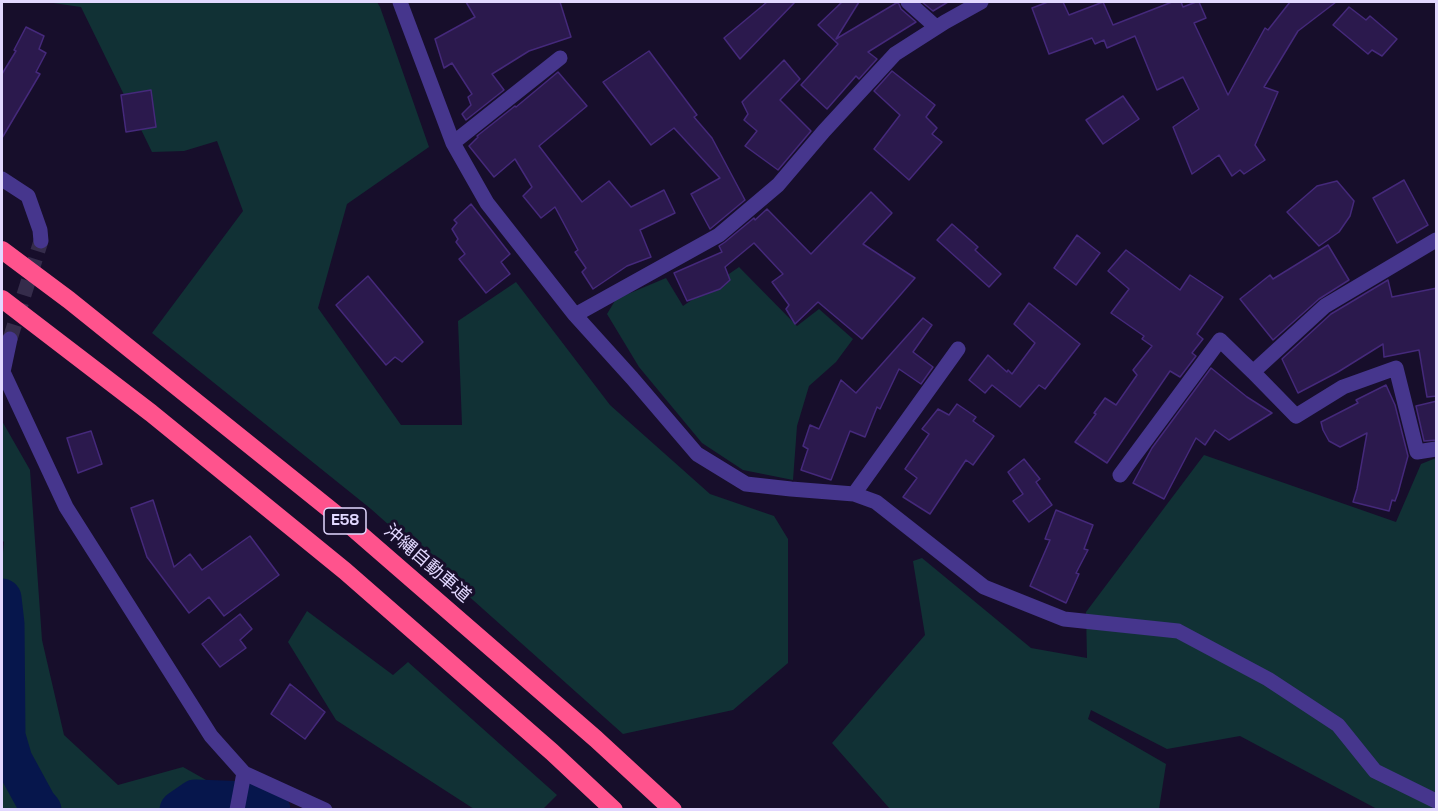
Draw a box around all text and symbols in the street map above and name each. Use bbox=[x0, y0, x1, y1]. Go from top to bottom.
road number: E58 bbox=[324, 508, 366, 534]
street label: 沖縄自動車道 bbox=[379, 520, 475, 608]

